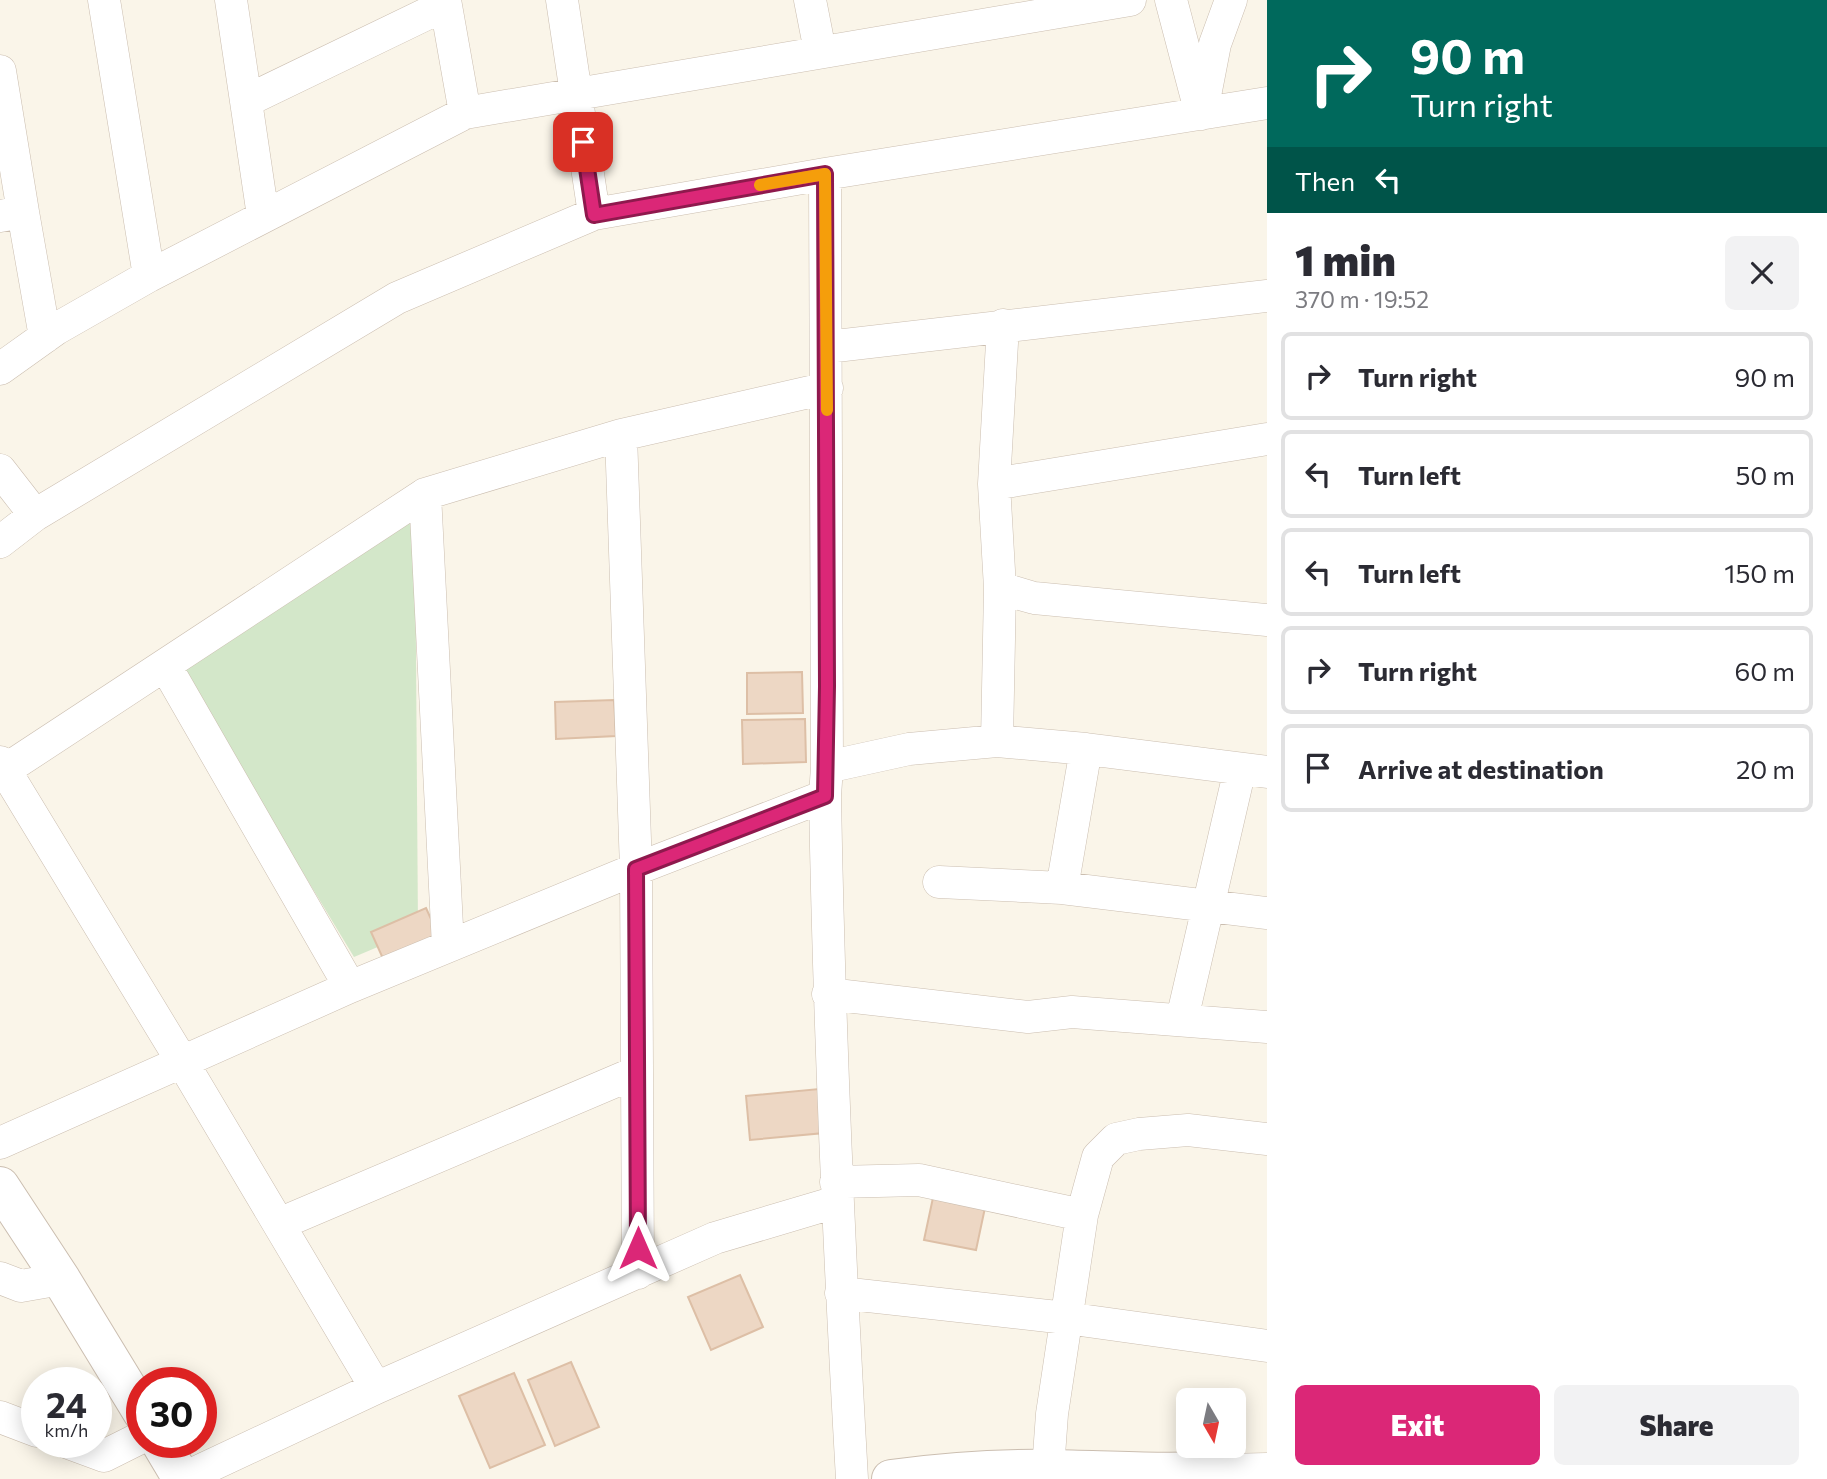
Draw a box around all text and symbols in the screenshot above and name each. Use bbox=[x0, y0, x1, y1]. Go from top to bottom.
text: 90 m bbox=[1410, 24, 1525, 84]
icon: right bbox=[1295, 28, 1386, 119]
text: Turn right bbox=[1410, 84, 1553, 124]
pin bbox=[553, 112, 613, 172]
icon: arrive bbox=[564, 123, 602, 161]
icon: left bbox=[1369, 161, 1407, 199]
text: Then bbox=[1295, 165, 1355, 196]
text: 1 min bbox=[1295, 233, 1396, 285]
button: close bbox=[1725, 236, 1799, 310]
text: 370 m · 19:52 bbox=[1295, 285, 1429, 313]
icon: right bbox=[1299, 357, 1337, 395]
text: Turn right bbox=[1358, 361, 1477, 392]
text: 90 m bbox=[1735, 361, 1795, 392]
icon: left bbox=[1299, 455, 1337, 493]
text: Turn left bbox=[1358, 459, 1461, 490]
text: 50 m bbox=[1735, 459, 1795, 490]
icon: left bbox=[1299, 553, 1337, 591]
text: Turn left bbox=[1358, 557, 1461, 588]
text: 150 m bbox=[1724, 557, 1795, 588]
icon: right bbox=[1299, 651, 1337, 689]
text: Turn right bbox=[1358, 655, 1477, 686]
text: 60 m bbox=[1735, 655, 1795, 686]
icon: arrive bbox=[1299, 749, 1337, 787]
text: Arrive at destination bbox=[1358, 753, 1604, 784]
text: 20 m bbox=[1736, 753, 1795, 784]
position arrow bbox=[601, 1211, 675, 1285]
speed limit sign: 30 bbox=[126, 1367, 217, 1458]
text: 24 bbox=[46, 1382, 87, 1425]
button: Exit bbox=[1295, 1385, 1540, 1465]
button: Share bbox=[1554, 1385, 1799, 1465]
north arrow bbox=[1176, 1388, 1246, 1458]
map controls bbox=[1176, 1388, 1246, 1458]
text: km/h bbox=[45, 1419, 88, 1441]

